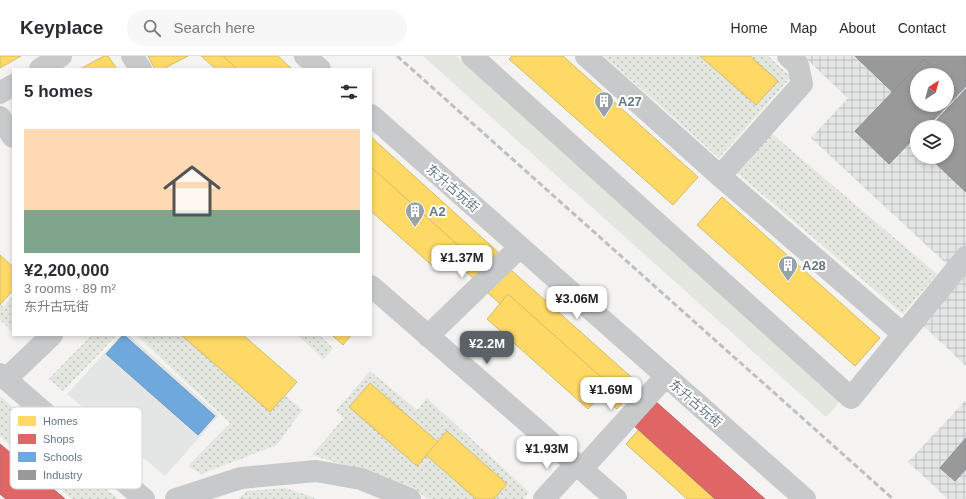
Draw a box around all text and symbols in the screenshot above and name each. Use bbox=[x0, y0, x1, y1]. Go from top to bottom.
search box bbox=[127, 10, 407, 46]
text: Keyplace bbox=[20, 17, 103, 38]
icon: search bbox=[141, 17, 163, 39]
text: Search here bbox=[173, 19, 255, 36]
text: Home bbox=[731, 20, 768, 36]
text: Map bbox=[790, 20, 817, 36]
text: About bbox=[839, 20, 876, 36]
text: Contact bbox=[898, 20, 946, 36]
north arrow bbox=[910, 68, 954, 112]
map controls bbox=[910, 68, 954, 164]
icon: filters bbox=[338, 81, 360, 103]
text: 5 homes bbox=[24, 82, 93, 101]
building icon: A27 bbox=[593, 90, 615, 118]
place label: A27 bbox=[618, 94, 642, 109]
button: layers bbox=[910, 120, 954, 164]
icon: home bbox=[156, 155, 228, 227]
street label: 东升古玩街 bbox=[423, 161, 482, 215]
building icon: A2 bbox=[404, 200, 426, 228]
place label: A2 bbox=[429, 204, 446, 219]
pin: ¥1.37M bbox=[429, 245, 495, 279]
text: ¥1.37M bbox=[440, 250, 484, 265]
building icon: A28 bbox=[777, 254, 799, 282]
place label: A28 bbox=[802, 258, 826, 273]
text: ¥2,200,000 bbox=[24, 261, 109, 280]
text: 3 rooms · 89 m² bbox=[24, 281, 116, 296]
pin: ¥3.06M bbox=[544, 286, 610, 320]
text: ¥3.06M bbox=[555, 291, 599, 306]
text: 东升古玩街 bbox=[24, 299, 89, 314]
pin: ¥2.2M bbox=[459, 331, 515, 365]
text: ¥2.2M bbox=[469, 336, 505, 351]
street label: 东升古玩街 bbox=[666, 376, 725, 430]
pin: ¥1.69M bbox=[578, 377, 644, 411]
text: ¥1.69M bbox=[589, 382, 633, 397]
legend bbox=[10, 407, 142, 489]
text: Homes bbox=[43, 415, 78, 427]
text: Shops bbox=[43, 433, 75, 445]
pin: ¥1.93M bbox=[514, 436, 580, 470]
text: ¥1.93M bbox=[525, 441, 569, 456]
text: Schools bbox=[43, 451, 83, 463]
text: Industry bbox=[43, 469, 83, 481]

